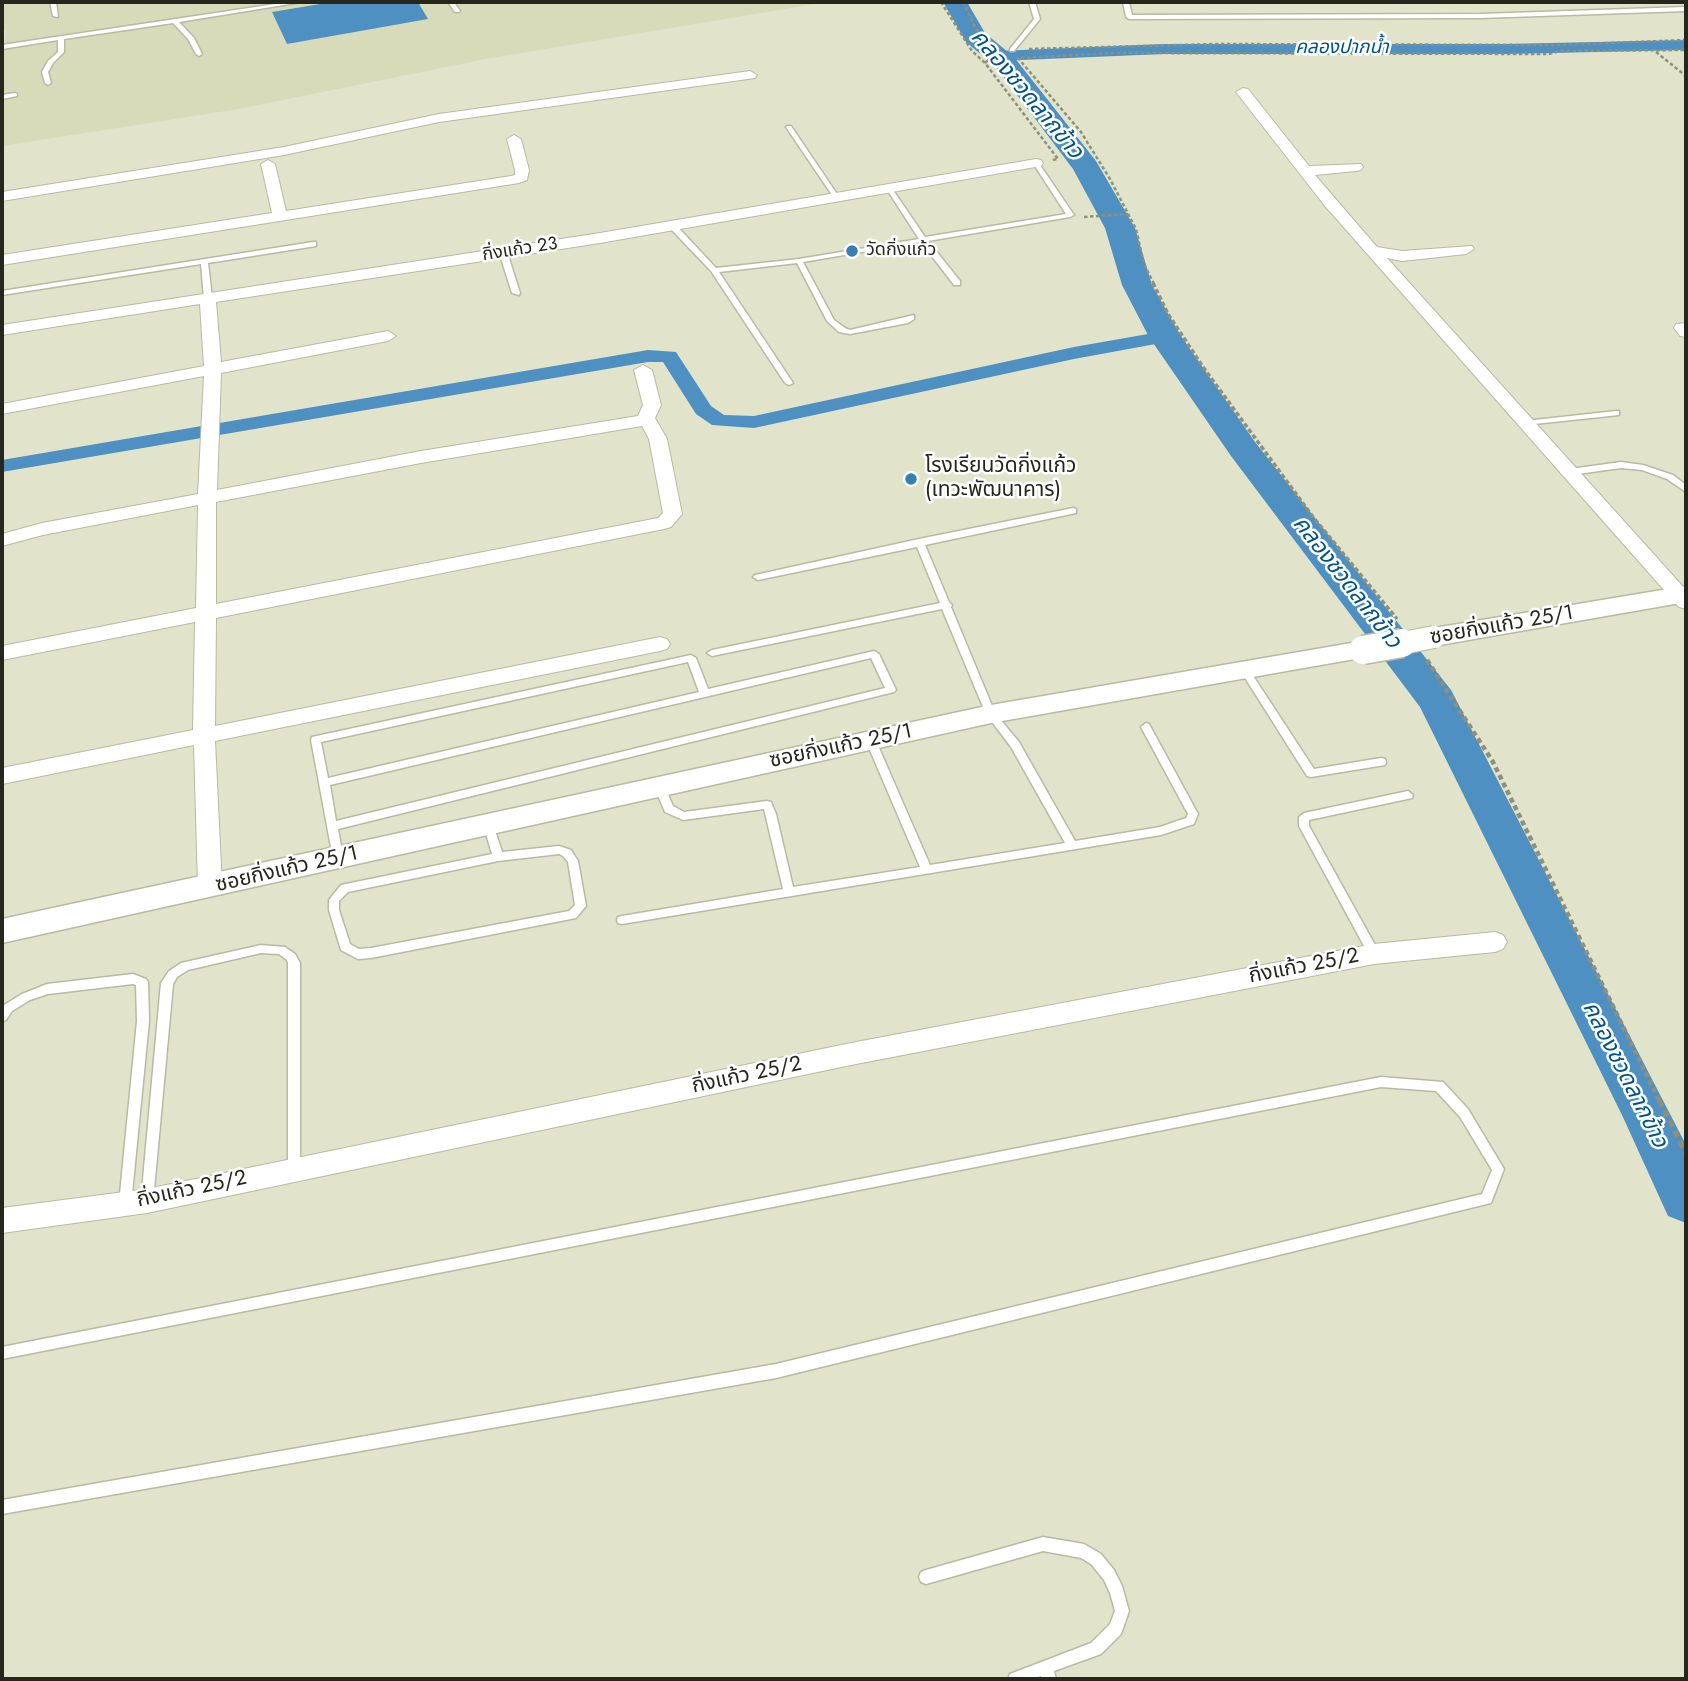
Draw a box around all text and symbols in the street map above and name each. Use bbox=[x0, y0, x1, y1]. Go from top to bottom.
water label: คลองชวดลากข้าว bbox=[964, 25, 1088, 165]
water label: คลองปากน้ำ bbox=[1295, 37, 1389, 59]
street label: กิ่งแก้ว 23 bbox=[481, 233, 559, 267]
place label: วัดกิ่งแก้ว bbox=[866, 240, 936, 262]
marker: วัดกิ่งแก้ว bbox=[844, 243, 860, 259]
place label: โรงเรียนวัดกิ่งแก้ว (เทวะพัฒนาคาร) bbox=[925, 454, 1076, 504]
marker: โรงเรียนวัดกิ่งแก้ว (เทวะพัฒนาคาร) bbox=[903, 471, 919, 487]
water label: คลองชวดลากข้าว bbox=[1286, 511, 1406, 655]
street label: ซอยกิ่งแก้ว 25/1 bbox=[1428, 601, 1576, 651]
street label: ซอยกิ่งแก้ว 25/1 bbox=[767, 720, 915, 774]
street label: ซอยกิ่งแก้ว 25/1 bbox=[213, 841, 361, 899]
street label: กิ่งแก้ว 25/2 bbox=[1247, 944, 1361, 990]
water label: คลองชวดลากข้าว bbox=[1575, 997, 1673, 1153]
street label: กิ่งแก้ว 25/2 bbox=[690, 1052, 804, 1100]
street label: กิ่งแก้ว 25/2 bbox=[135, 1166, 249, 1214]

